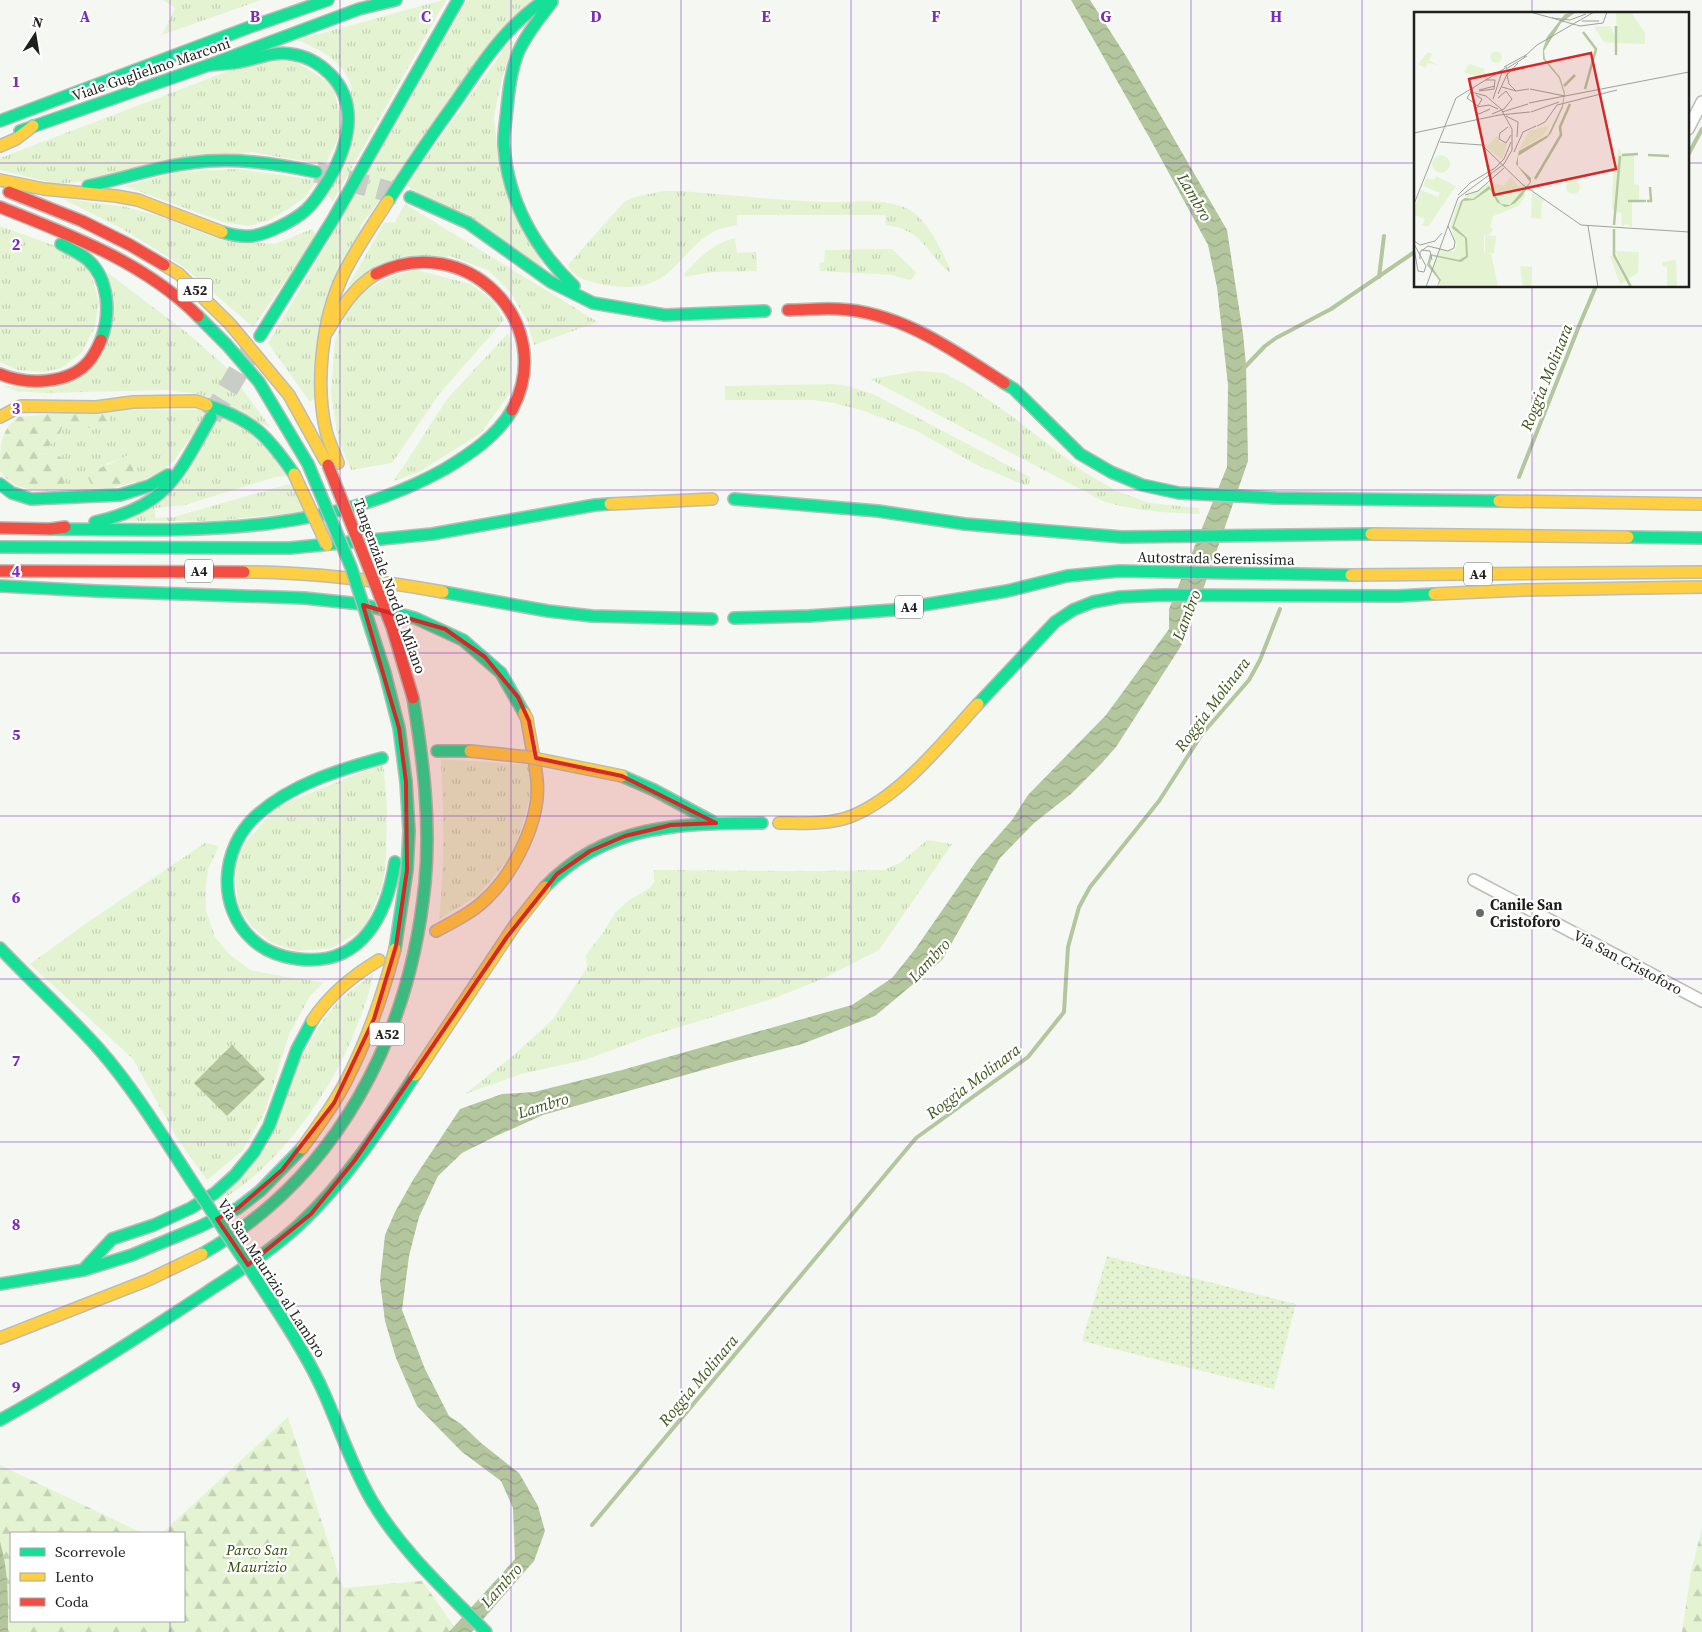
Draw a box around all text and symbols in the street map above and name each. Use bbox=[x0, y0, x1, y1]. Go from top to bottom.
text: A bbox=[80, 5, 91, 27]
text: B bbox=[250, 5, 261, 27]
text: C bbox=[421, 5, 431, 27]
text: D bbox=[590, 5, 602, 27]
text: E bbox=[761, 5, 771, 27]
text: F bbox=[931, 5, 941, 27]
text: G bbox=[1101, 5, 1112, 27]
text: H bbox=[1270, 5, 1282, 27]
north arrow bbox=[10, 10, 60, 60]
text: N bbox=[31, 11, 45, 33]
inset map bbox=[1414, 12, 1690, 288]
street label: Viale Guglielmo Marconi bbox=[69, 32, 233, 106]
text: 1 bbox=[12, 70, 20, 92]
water label: Lambro bbox=[1172, 168, 1218, 225]
text: 2 bbox=[12, 233, 21, 255]
road number: A52 bbox=[178, 278, 212, 302]
water label: Roggia Molinara bbox=[1514, 320, 1578, 434]
text: 3 bbox=[12, 397, 21, 419]
street label: Tangenziale Nord di Milano bbox=[349, 496, 431, 676]
street label: Autostrada Serenissima bbox=[1137, 546, 1295, 570]
text: 4 bbox=[12, 560, 21, 582]
road number: A4 bbox=[185, 560, 213, 582]
road number: A4 bbox=[1464, 562, 1492, 586]
water label: Lambro bbox=[1166, 586, 1206, 644]
road number: A4 bbox=[895, 596, 923, 618]
water label: Roggia Molinara bbox=[1169, 652, 1255, 757]
text: 5 bbox=[12, 723, 21, 745]
text: 6 bbox=[12, 886, 21, 908]
place label: Canile San Cristoforo bbox=[1490, 894, 1562, 932]
marker: Canile San Cristoforo bbox=[1474, 907, 1486, 919]
street label: Via San Cristoforo bbox=[1570, 924, 1686, 1000]
water label: Lambro bbox=[902, 933, 955, 987]
road number: A52 bbox=[370, 1022, 404, 1046]
water label: Roggia Molinara bbox=[920, 1038, 1025, 1124]
text: 7 bbox=[12, 1049, 21, 1071]
water label: Lambro bbox=[514, 1087, 571, 1123]
street label: Via San Maurizio al Lambro bbox=[213, 1195, 331, 1361]
text: 8 bbox=[12, 1213, 20, 1235]
water label: Roggia Molinara bbox=[653, 1329, 743, 1431]
text: 9 bbox=[12, 1376, 21, 1398]
legend bbox=[10, 1532, 185, 1622]
park label: Parco San Maurizio bbox=[225, 1539, 289, 1577]
text: Scorrevole bbox=[55, 1541, 126, 1562]
water label: Lambro bbox=[475, 1558, 527, 1613]
text: Lento bbox=[55, 1566, 94, 1587]
text: Coda bbox=[55, 1591, 89, 1612]

